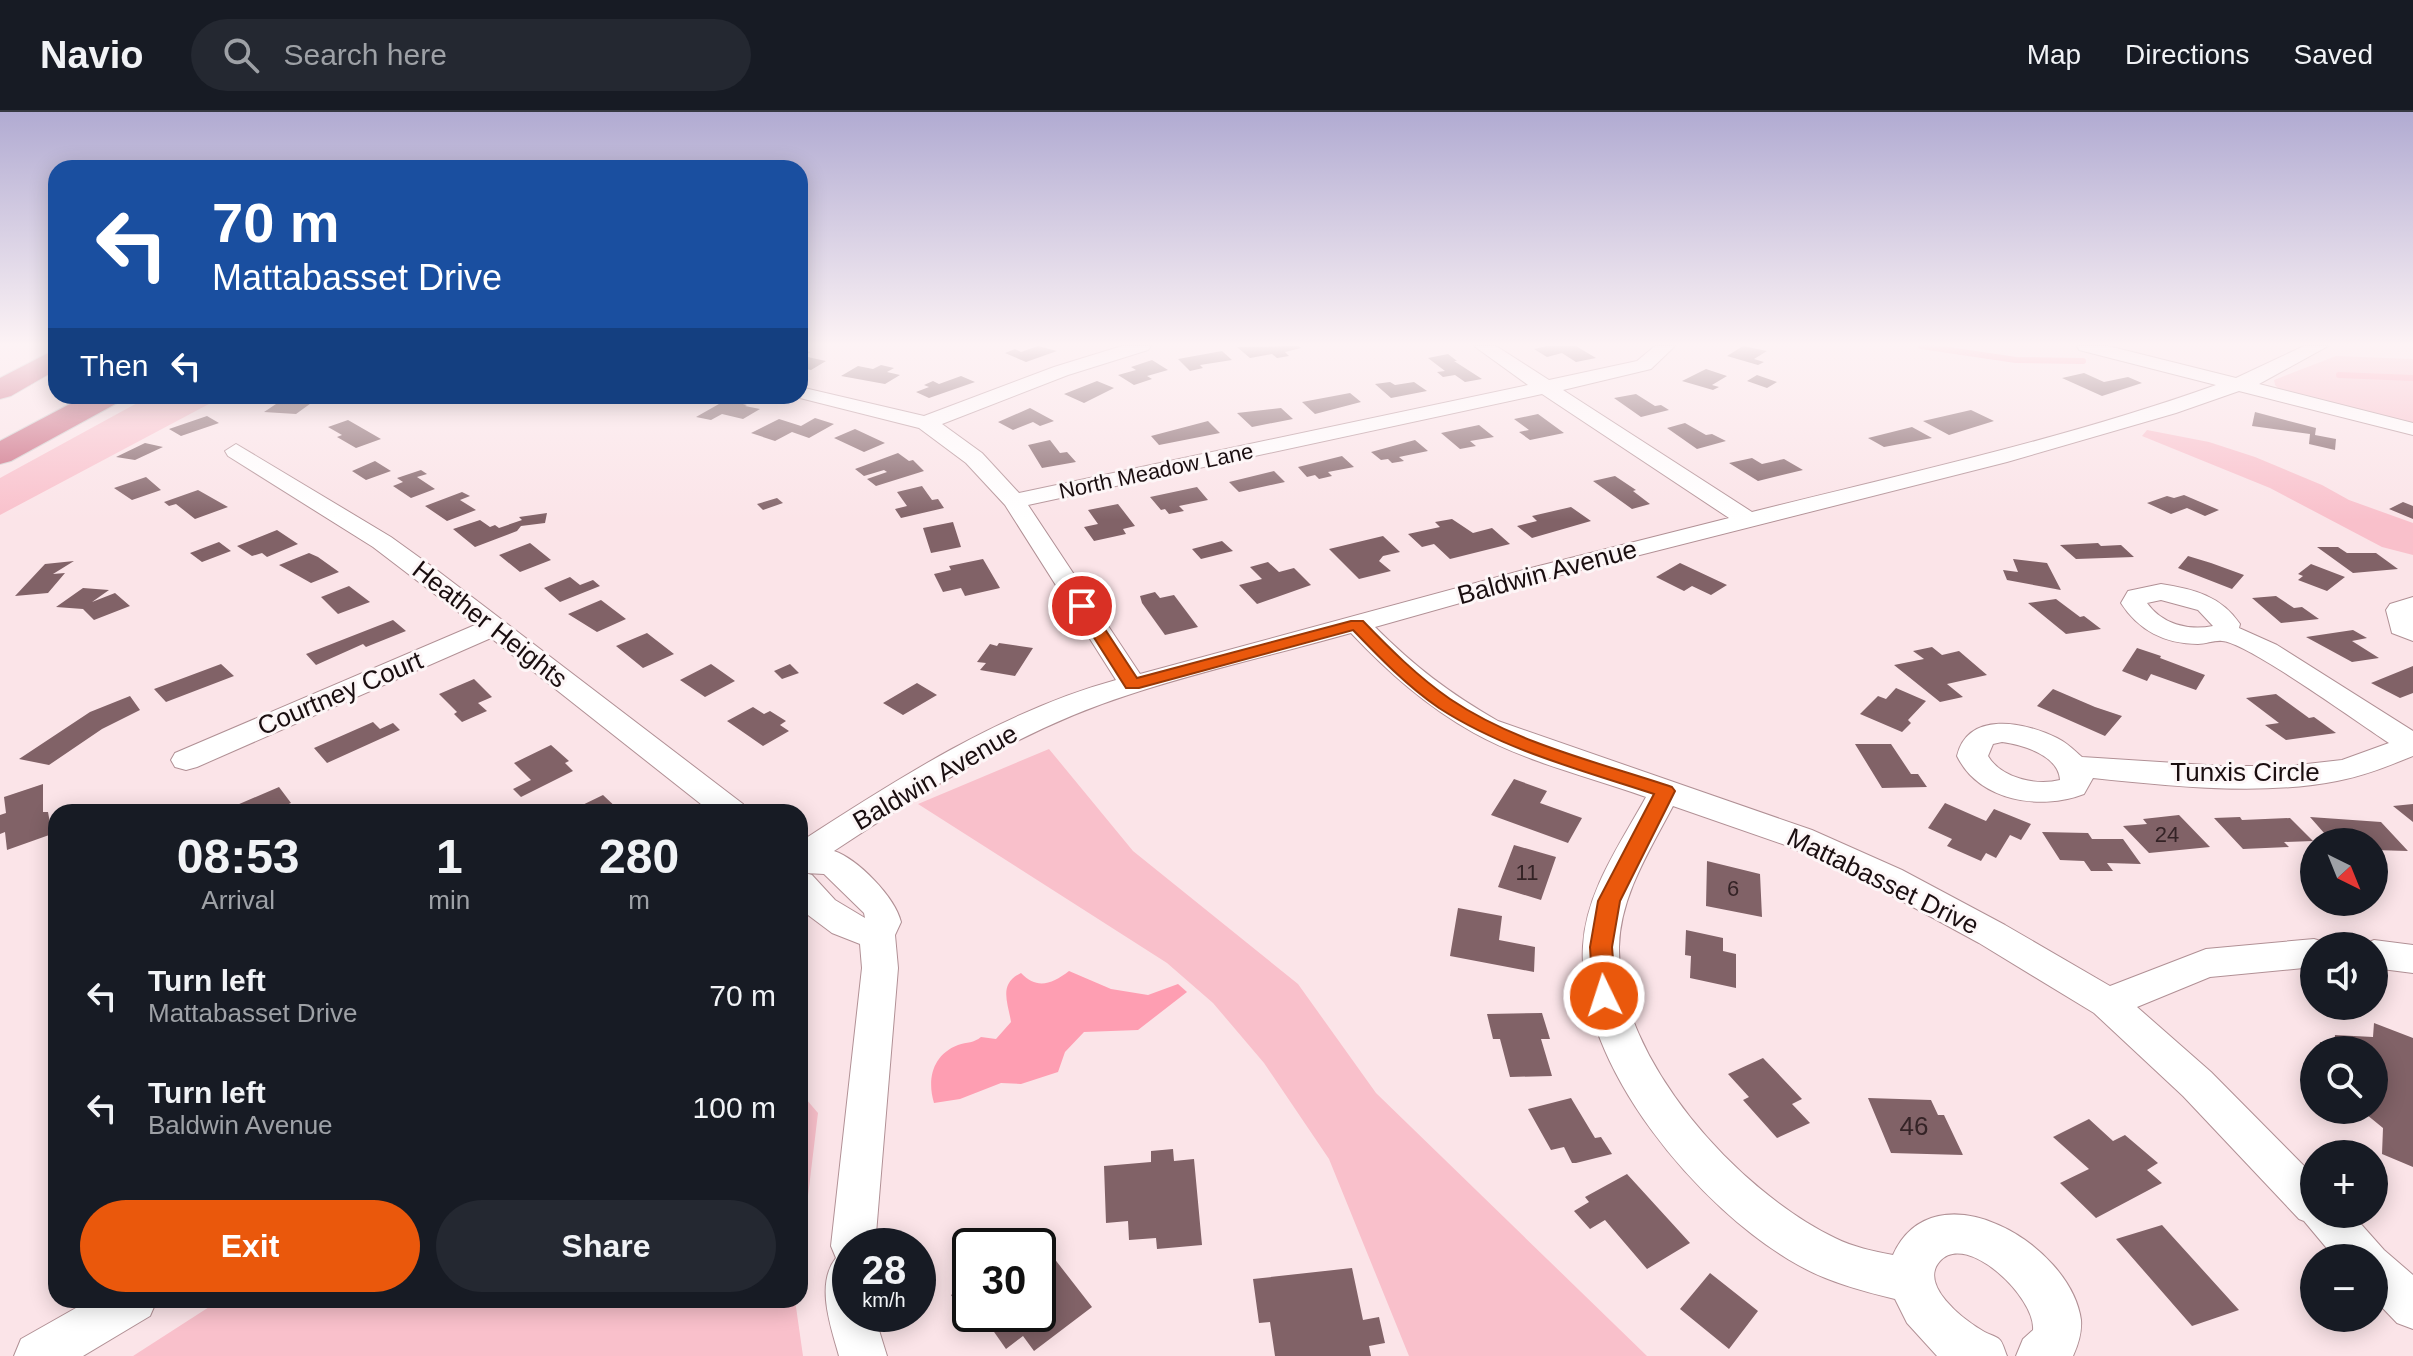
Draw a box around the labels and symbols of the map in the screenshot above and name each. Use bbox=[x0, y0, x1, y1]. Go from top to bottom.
street label: North Meadow Lane bbox=[1057, 438, 1255, 504]
street label: Baldwin Avenue bbox=[1454, 534, 1640, 610]
street label: Heather Heights bbox=[407, 554, 573, 694]
pin bbox=[1048, 572, 1116, 640]
street label: Courtney Court bbox=[253, 644, 428, 741]
street label: Baldwin Avenue bbox=[848, 718, 1022, 836]
street label: Tunxis Circle bbox=[2170, 757, 2320, 787]
street label: Mattabasset Drive bbox=[1782, 822, 1984, 940]
house number: 24 bbox=[2155, 822, 2179, 847]
north arrow bbox=[2300, 828, 2388, 916]
house number: 11 bbox=[1516, 860, 1538, 885]
house number: 6 bbox=[1727, 876, 1739, 901]
position arrow bbox=[1562, 954, 1646, 1038]
house number: 46 bbox=[1900, 1111, 1928, 1141]
speed limit sign: 30 bbox=[952, 1228, 1056, 1332]

